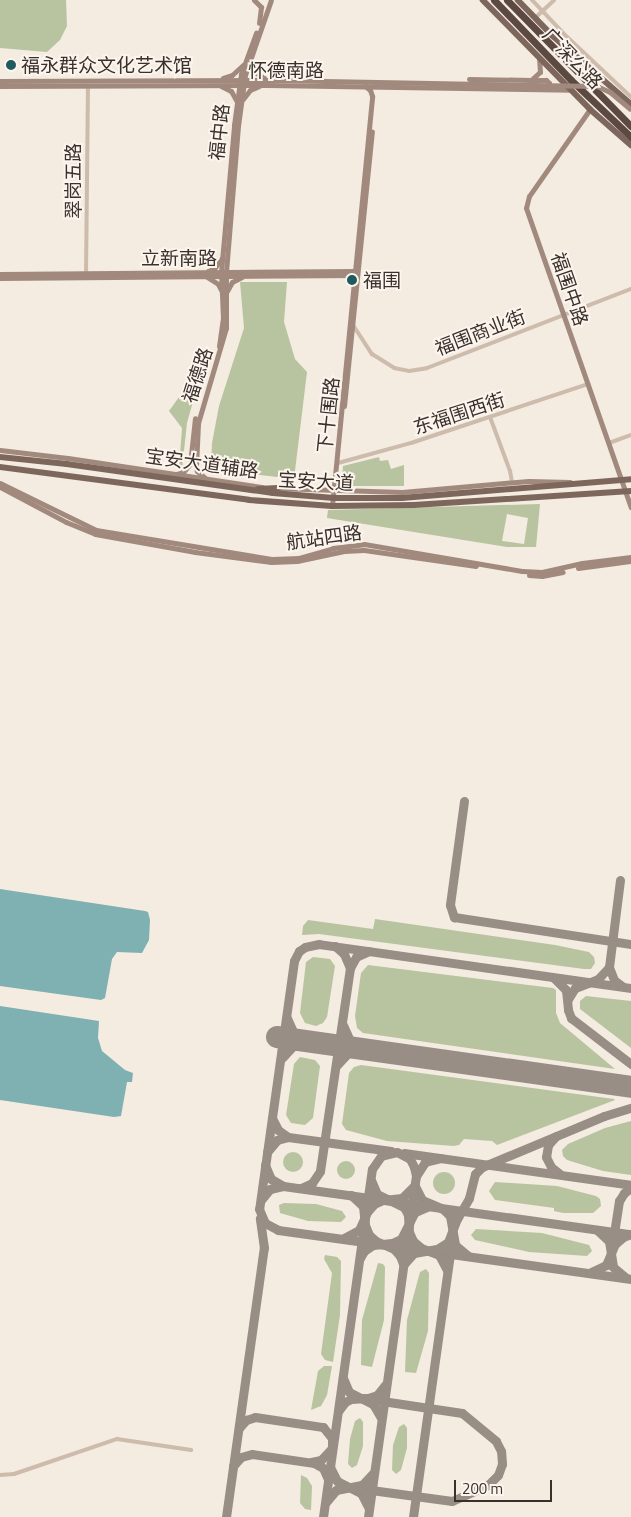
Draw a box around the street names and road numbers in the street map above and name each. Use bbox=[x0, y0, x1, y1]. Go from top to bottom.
street label: 广深公路 bbox=[538, 23, 608, 93]
street label: 怀德南路 bbox=[248, 59, 324, 81]
street label: 福中路 bbox=[205, 102, 233, 162]
street label: 翠岗五路 bbox=[62, 143, 84, 219]
street label: 立新南路 bbox=[141, 247, 217, 269]
street label: 福围中路 bbox=[547, 249, 593, 329]
street label: 福围商业街 bbox=[432, 304, 528, 360]
street label: 福德路 bbox=[177, 344, 217, 406]
street label: 下十围路 bbox=[313, 376, 343, 454]
street label: 东福围西街 bbox=[410, 387, 508, 439]
street label: 宝安大道辅路 bbox=[144, 444, 260, 482]
street label: 宝安大道 bbox=[277, 468, 355, 494]
street label: 航站四路 bbox=[285, 520, 363, 554]

